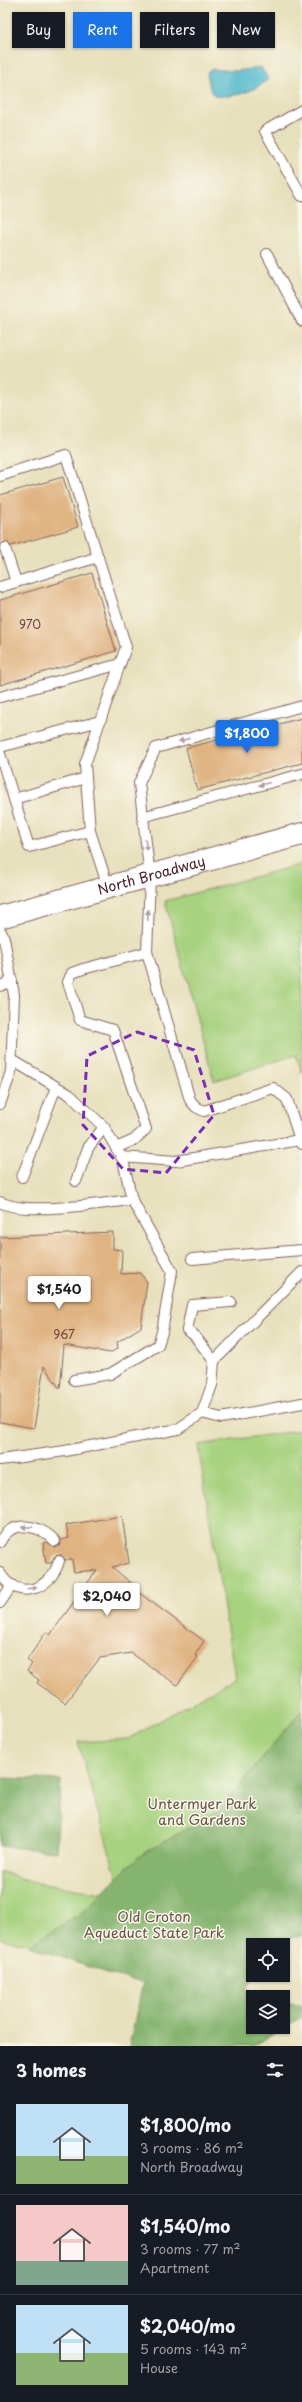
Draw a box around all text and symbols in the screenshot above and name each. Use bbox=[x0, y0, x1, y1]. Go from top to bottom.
chip: Buy bbox=[12, 12, 65, 48]
chip: Rent bbox=[73, 12, 132, 48]
chip: Filters bbox=[140, 12, 209, 48]
chip: New bbox=[217, 12, 275, 48]
house number: 970 bbox=[19, 615, 41, 633]
pin: $1,800 bbox=[214, 720, 280, 754]
text: $1,800 bbox=[224, 723, 270, 742]
one-way arrow bbox=[178, 737, 190, 743]
one-way arrow bbox=[258, 781, 270, 787]
one-way arrow bbox=[143, 839, 149, 851]
street label: North Broadway bbox=[95, 850, 208, 900]
one-way arrow bbox=[145, 909, 152, 921]
pin: $1,540 bbox=[26, 1276, 92, 1310]
text: $1,540 bbox=[37, 1279, 81, 1298]
house number: 967 bbox=[53, 1325, 75, 1343]
one-way arrow bbox=[20, 1524, 33, 1530]
pin: $2,040 bbox=[74, 1583, 140, 1617]
one-way arrow bbox=[26, 1585, 39, 1591]
text: $2,040 bbox=[83, 1586, 131, 1605]
park label: Untermyer Park and Gardens bbox=[147, 1793, 257, 1830]
park label: Old Croton Aqueduct State Park bbox=[84, 1906, 225, 1943]
map controls bbox=[246, 1938, 290, 2034]
button: locate bbox=[246, 1938, 290, 1982]
button: layers bbox=[246, 1990, 290, 2034]
text: 3 homes bbox=[16, 2057, 86, 2083]
icon: filters bbox=[264, 2059, 286, 2081]
text: $1,800/mo bbox=[140, 2112, 231, 2138]
icon: home bbox=[48, 2120, 96, 2168]
text: 3 rooms · 86 m² bbox=[140, 2138, 243, 2157]
text: North Broadway bbox=[140, 2157, 243, 2176]
text: $1,540/mo bbox=[140, 2213, 230, 2239]
icon: home bbox=[48, 2221, 96, 2269]
text: 3 rooms · 77 m² bbox=[140, 2239, 241, 2258]
text: Apartment bbox=[140, 2258, 209, 2277]
text: $2,040/mo bbox=[140, 2313, 235, 2339]
icon: home bbox=[48, 2321, 96, 2369]
text: 5 rooms · 143 m² bbox=[140, 2339, 247, 2358]
text: House bbox=[140, 2358, 178, 2377]

